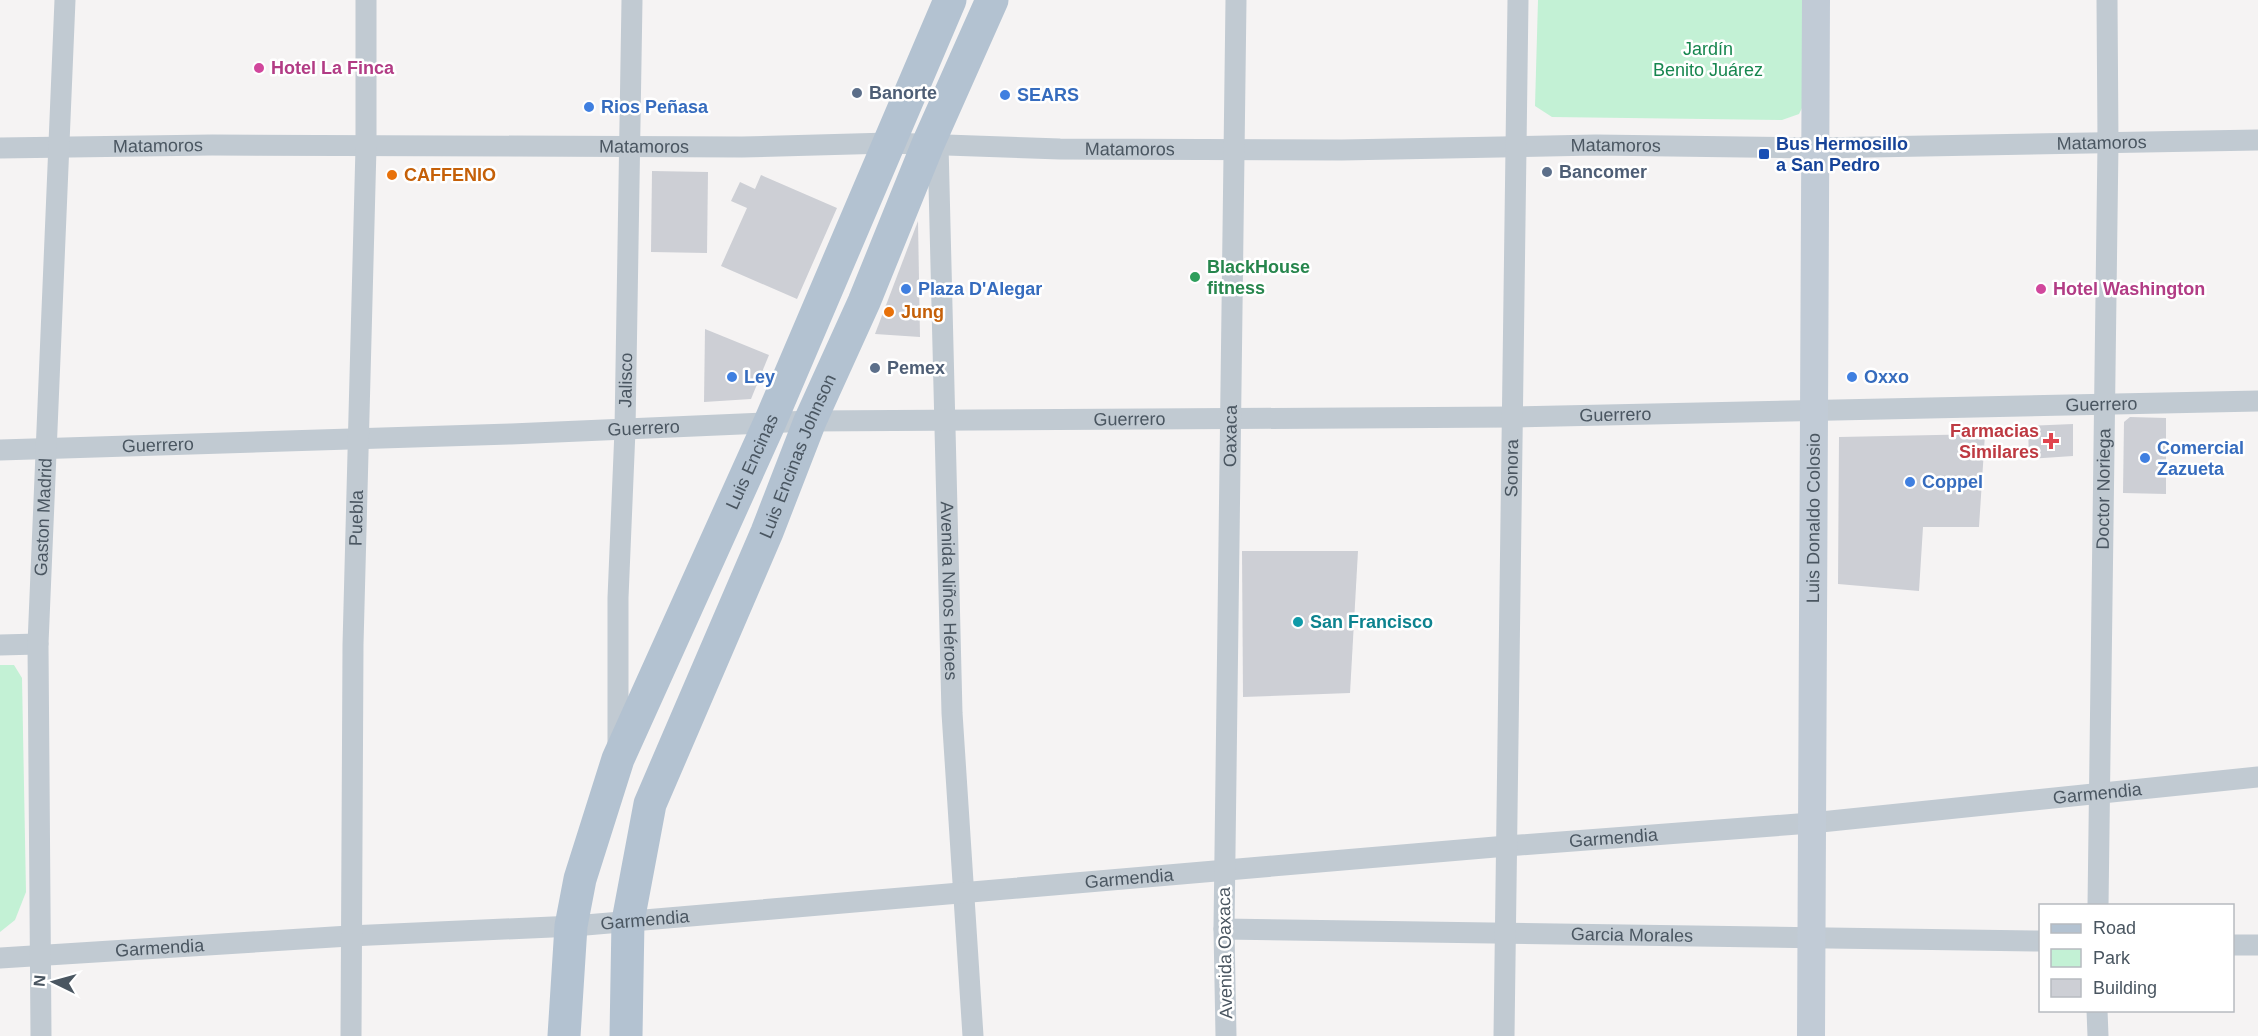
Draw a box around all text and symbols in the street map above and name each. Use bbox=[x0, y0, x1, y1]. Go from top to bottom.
park label: Jardín Benito Juárez bbox=[1653, 39, 1763, 80]
place label: Hotel La Finca bbox=[271, 58, 395, 78]
marker: Hotel La Finca bbox=[252, 61, 266, 75]
place label: Banorte bbox=[869, 83, 937, 103]
place label: SEARS bbox=[1017, 85, 1079, 105]
marker: Banorte bbox=[850, 86, 864, 100]
marker: SEARS bbox=[998, 88, 1012, 102]
place label: Rios Peñasa bbox=[601, 97, 709, 117]
marker: Rios Peñasa bbox=[582, 100, 596, 114]
street label: Matamoros bbox=[2056, 132, 2147, 154]
place label: Bus Hermosillo a San Pedro bbox=[1776, 134, 1908, 175]
street label: Matamoros bbox=[113, 135, 203, 156]
street label: Matamoros bbox=[1571, 135, 1661, 156]
street label: Matamoros bbox=[599, 136, 689, 157]
street label: Matamoros bbox=[1085, 139, 1175, 159]
marker: Bus Hermosillo a San Pedro bbox=[1757, 147, 1771, 161]
place label: Bancomer bbox=[1559, 162, 1647, 182]
place label: CAFFENIO bbox=[404, 165, 496, 185]
marker: Bancomer bbox=[1540, 165, 1554, 179]
marker: CAFFENIO bbox=[385, 168, 399, 182]
place label: BlackHouse fitness bbox=[1207, 257, 1310, 298]
marker: BlackHouse fitness bbox=[1188, 270, 1202, 284]
place label: Plaza D'Alegar bbox=[918, 279, 1042, 299]
place label: Hotel Washington bbox=[2053, 279, 2205, 299]
marker: Plaza D'Alegar bbox=[899, 282, 913, 296]
marker: Hotel Washington bbox=[2034, 282, 2048, 296]
place label: Jung bbox=[901, 302, 944, 322]
marker: Jung bbox=[882, 305, 896, 319]
street label: Jalisco bbox=[615, 352, 636, 408]
place label: Pemex bbox=[887, 358, 945, 378]
marker: Pemex bbox=[868, 361, 882, 375]
place label: Ley bbox=[744, 367, 775, 387]
place label: Oxxo bbox=[1864, 367, 1909, 387]
marker: Ley bbox=[725, 370, 739, 384]
marker: Oxxo bbox=[1845, 370, 1859, 384]
street label: Luis Encinas Johnson bbox=[756, 371, 840, 541]
street label: Guerrero bbox=[2065, 394, 2138, 415]
street label: Oaxaca bbox=[1220, 404, 1241, 467]
street label: Guerrero bbox=[1579, 404, 1652, 426]
street label: Guerrero bbox=[1093, 409, 1166, 429]
street label: Luis Encinas bbox=[722, 411, 782, 512]
street label: Guerrero bbox=[607, 417, 680, 440]
place label: Farmacias Similares bbox=[1950, 421, 2039, 462]
street label: Doctor Noriega bbox=[2093, 427, 2114, 550]
street label: Luis Donaldo Colosio bbox=[1803, 433, 1824, 603]
street label: Guerrero bbox=[122, 434, 194, 456]
marker: Farmacias Similares bbox=[2044, 434, 2058, 448]
street label: Sonora bbox=[1501, 438, 1522, 497]
place label: Comercial Zazueta bbox=[2157, 438, 2244, 479]
marker: Comercial Zazueta bbox=[2138, 451, 2152, 465]
street label: Gaston Madrid bbox=[31, 458, 56, 577]
place label: Coppel bbox=[1922, 472, 1983, 492]
marker: Coppel bbox=[1903, 475, 1917, 489]
street label: Puebla bbox=[346, 489, 367, 546]
street label: Avenida Niños Héroes bbox=[937, 501, 961, 681]
place label: San Francisco bbox=[1310, 612, 1433, 632]
marker: San Francisco bbox=[1291, 615, 1305, 629]
street label: Garmendia bbox=[2052, 779, 2144, 808]
street label: Garmendia bbox=[1568, 825, 1660, 851]
street label: Garmendia bbox=[1084, 865, 1175, 892]
street label: Avenida Oaxaca bbox=[1214, 886, 1236, 1019]
legend bbox=[2039, 904, 2234, 1012]
street label: Garmendia bbox=[600, 906, 691, 934]
text: Road bbox=[2093, 918, 2136, 938]
street label: Garcia Morales bbox=[1571, 924, 1693, 946]
street label: Garmendia bbox=[115, 935, 206, 961]
text: Park bbox=[2093, 948, 2131, 968]
north arrow bbox=[24, 952, 84, 1012]
text: N bbox=[31, 974, 49, 987]
text: Building bbox=[2093, 978, 2157, 998]

